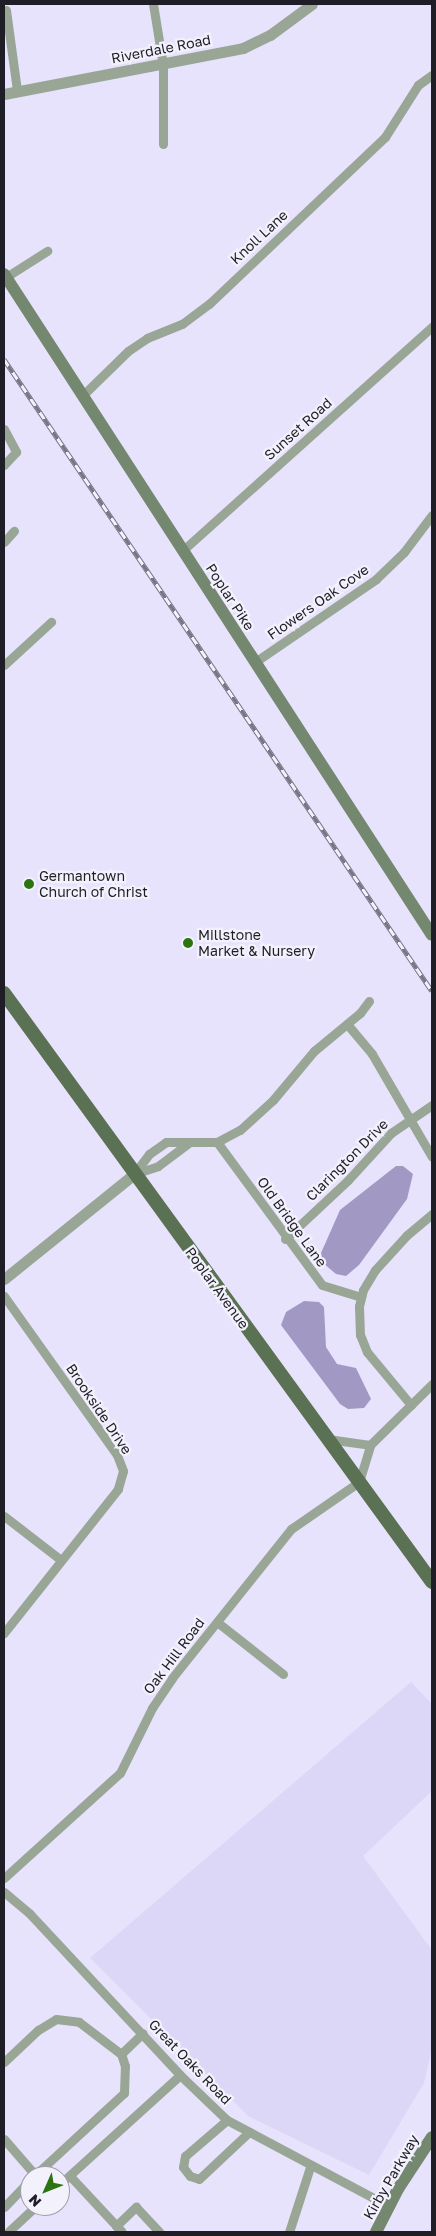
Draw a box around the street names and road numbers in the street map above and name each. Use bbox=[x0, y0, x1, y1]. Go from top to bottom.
street label: Riverdale Road bbox=[110, 31, 212, 67]
street label: Knoll Lane bbox=[227, 206, 291, 268]
street label: Sunset Road bbox=[261, 394, 335, 464]
street label: Poplar Pike bbox=[202, 561, 258, 633]
street label: Flowers Oak Cove bbox=[264, 561, 372, 643]
street label: Clarington Drive bbox=[302, 1115, 392, 1205]
street label: Old Bridge Lane bbox=[254, 1174, 330, 1270]
street label: Poplar Avenue bbox=[182, 1244, 252, 1332]
street label: Brookside Drive bbox=[63, 1361, 135, 1457]
street label: Oak Hill Road bbox=[140, 1615, 208, 1697]
street label: Great Oaks Road bbox=[145, 2016, 235, 2108]
street label: Kirby Parkway bbox=[360, 2131, 422, 2223]

